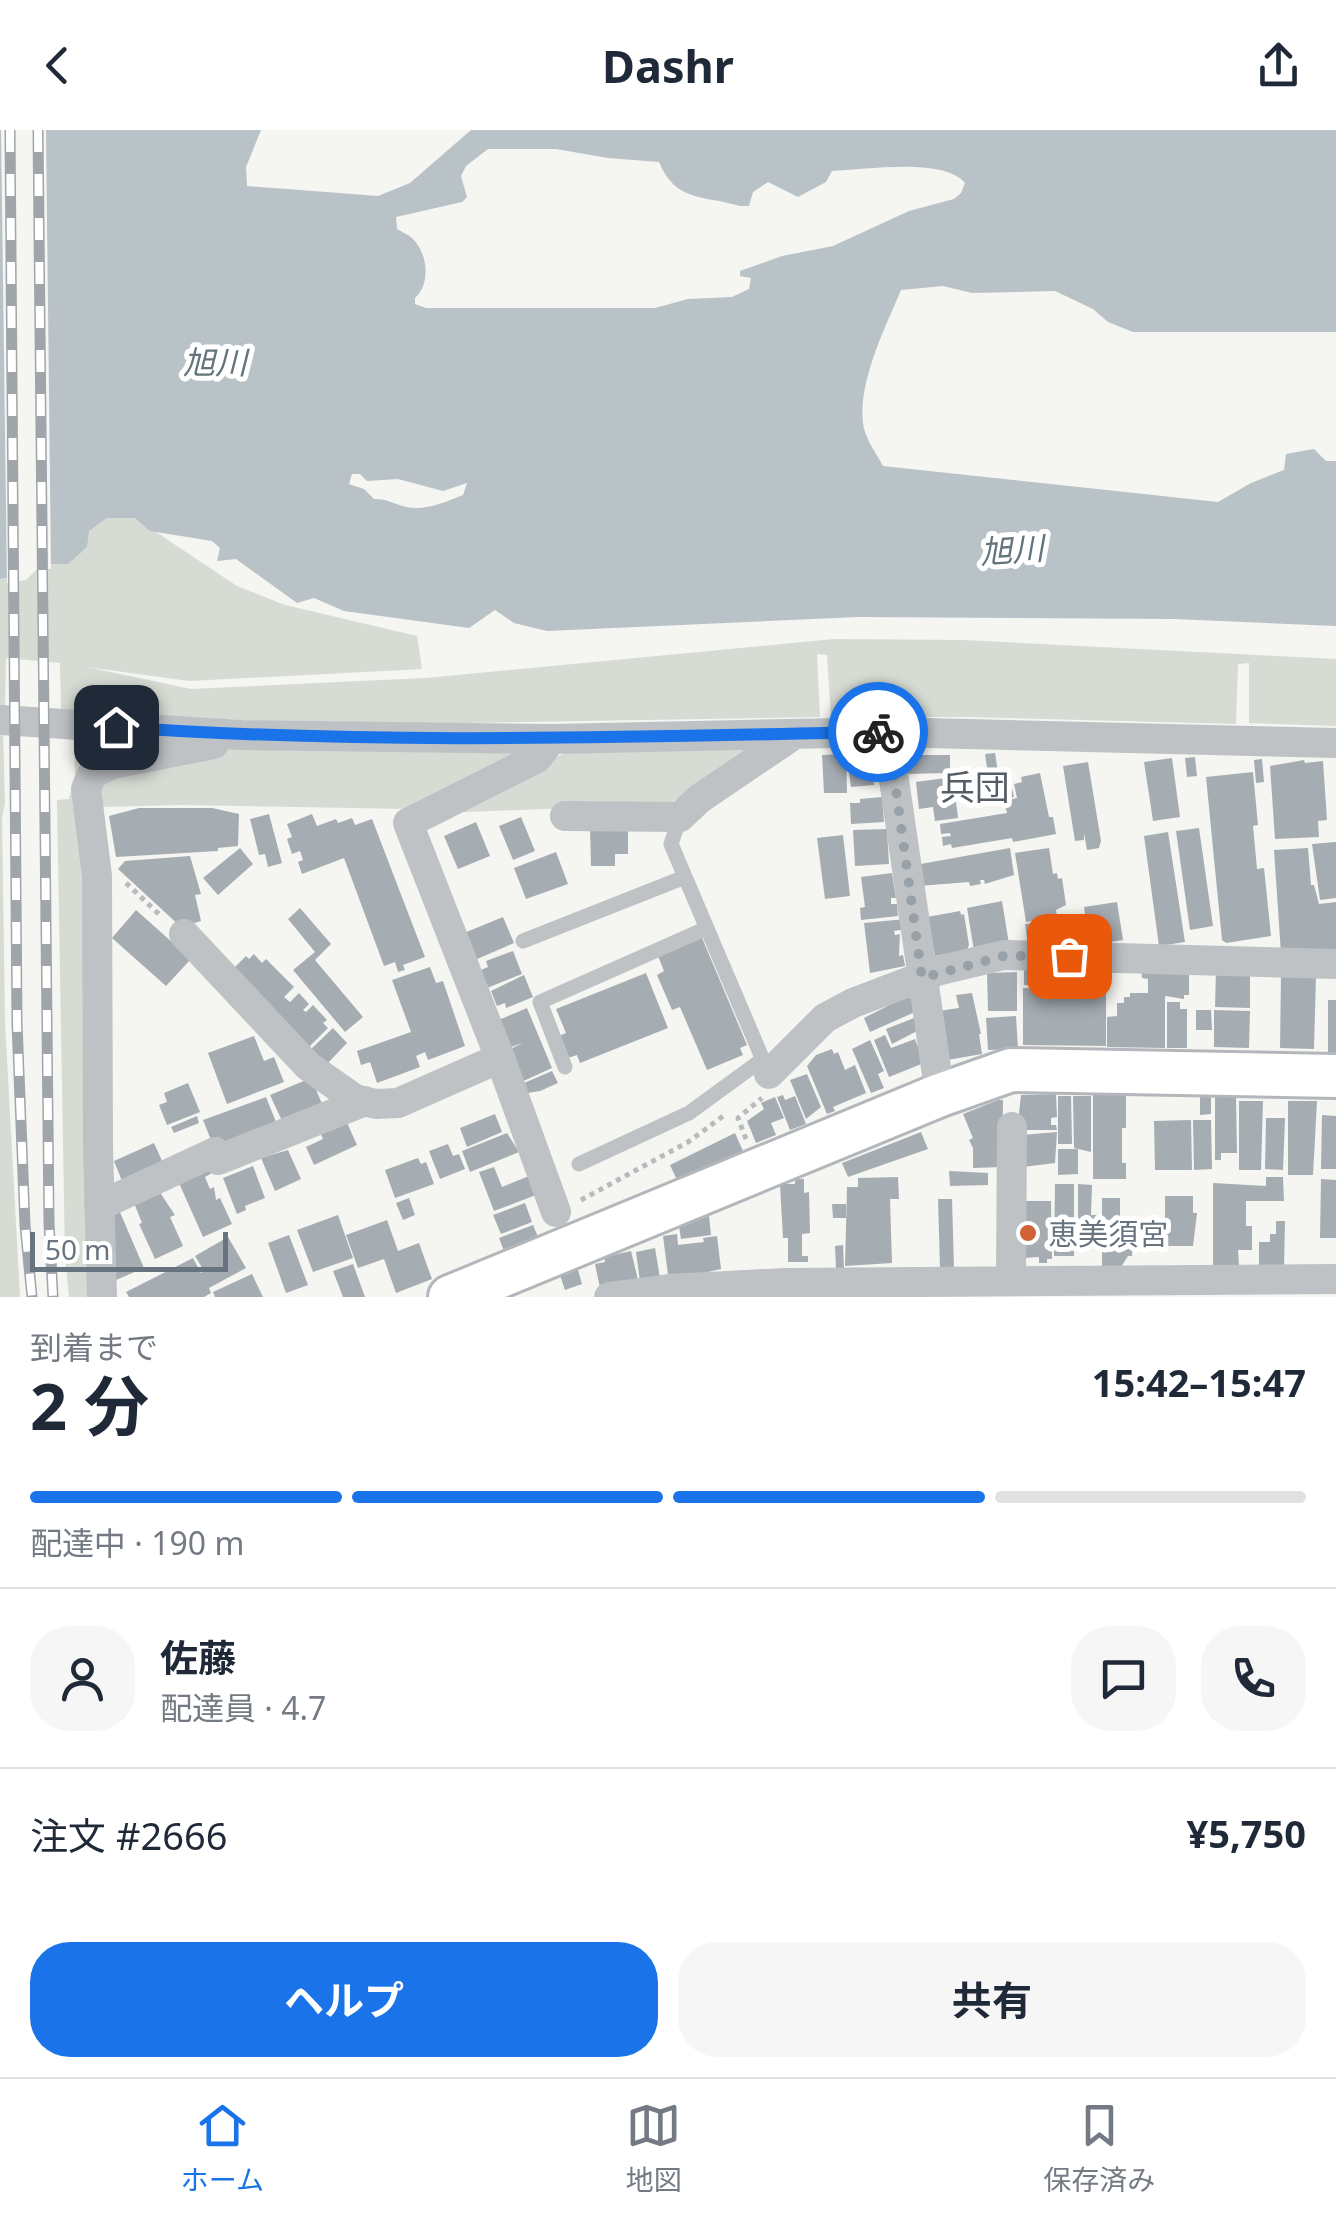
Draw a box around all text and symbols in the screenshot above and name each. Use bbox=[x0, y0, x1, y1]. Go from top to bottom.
text: Dashr bbox=[602, 35, 734, 96]
icon: back bbox=[30, 38, 85, 93]
icon: share bbox=[1251, 38, 1306, 93]
water label: 旭川 bbox=[183, 340, 250, 383]
water label: 旭川 bbox=[979, 525, 1048, 573]
courier bbox=[828, 682, 928, 782]
pin bbox=[74, 685, 159, 770]
icon: home bbox=[89, 700, 144, 755]
icon: bike bbox=[851, 705, 906, 760]
district label: 兵団 bbox=[940, 763, 1010, 810]
pin bbox=[1027, 914, 1112, 999]
icon: bag bbox=[1042, 929, 1097, 984]
place label: 恵美須宮 bbox=[1048, 1213, 1168, 1254]
marker: 恵美須宮 bbox=[1017, 1222, 1039, 1244]
scale bar bbox=[30, 1227, 228, 1272]
text: 50 m bbox=[45, 1230, 111, 1268]
text: 到着まで bbox=[30, 1325, 158, 1368]
text: 15:42–15:47 bbox=[1092, 1356, 1306, 1408]
text: 2 分 bbox=[30, 1361, 149, 1449]
text: 配達中 · 190 m bbox=[30, 1521, 244, 1564]
button: person bbox=[30, 1626, 135, 1731]
button: chat bbox=[1071, 1626, 1176, 1731]
button: phone bbox=[1201, 1626, 1306, 1731]
text: 佐藤 bbox=[160, 1631, 236, 1683]
text: 配達員 · 4.7 bbox=[160, 1686, 326, 1729]
text: ¥5,750 bbox=[1186, 1807, 1306, 1859]
text: 注文 #2666 bbox=[30, 1809, 227, 1861]
button: ヘルプ bbox=[30, 1942, 658, 2057]
button: 共有 bbox=[678, 1942, 1306, 2057]
tab: ホーム bbox=[181, 2098, 264, 2198]
tab: 地図 bbox=[626, 2098, 682, 2198]
tab: 保存済み bbox=[1043, 2098, 1155, 2198]

